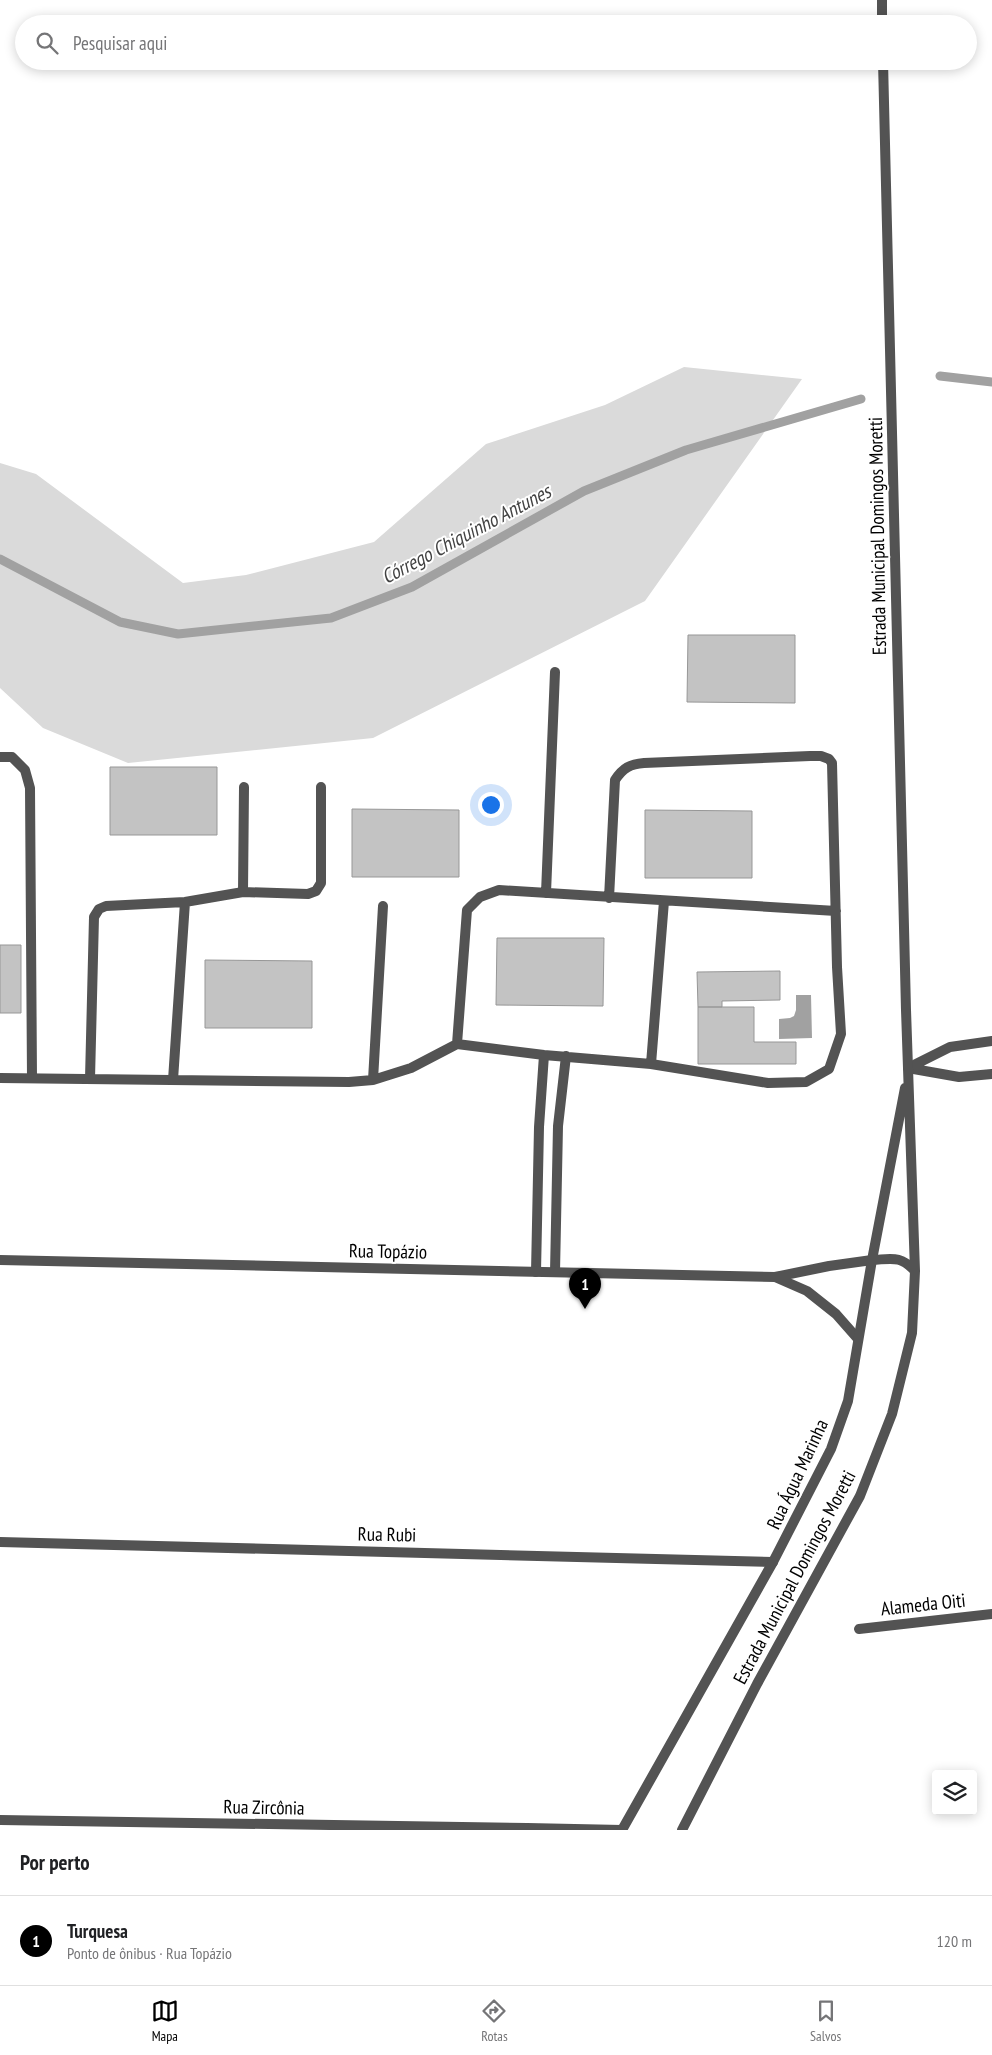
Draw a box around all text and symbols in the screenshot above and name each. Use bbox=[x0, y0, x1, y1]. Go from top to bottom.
search box bbox=[15, 15, 977, 70]
icon: search bbox=[33, 29, 61, 57]
text: Pesquisar aqui bbox=[73, 31, 167, 55]
street label: Estrada Municipal Domingos Moretti bbox=[863, 417, 891, 655]
water label: Córrego Chiquinho Antunes bbox=[377, 477, 557, 590]
your location bbox=[478, 792, 504, 818]
street label: Rua Topázio bbox=[349, 1238, 427, 1264]
pin: 1 bbox=[569, 1268, 601, 1309]
street label: Rua Água Marinha bbox=[761, 1415, 833, 1533]
street label: Estrada Municipal Domingos Moretti bbox=[727, 1466, 861, 1688]
street label: Rua Rubi bbox=[357, 1521, 417, 1547]
street label: Alameda Oiti bbox=[879, 1588, 967, 1620]
map controls bbox=[932, 1770, 977, 1815]
button: layers bbox=[932, 1770, 977, 1815]
street label: Rua Zircônia bbox=[223, 1794, 305, 1820]
text: Por perto bbox=[20, 1849, 90, 1876]
text: Turquesa bbox=[67, 1919, 128, 1943]
text: 1 bbox=[32, 1931, 40, 1951]
text: 120 m bbox=[937, 1931, 972, 1951]
text: Ponto de ônibus · Rua Topázio bbox=[67, 1943, 232, 1963]
tab: Mapa bbox=[151, 1997, 179, 2045]
tab: Rotas bbox=[480, 1997, 508, 2045]
tab: Salvos bbox=[810, 1997, 841, 2045]

